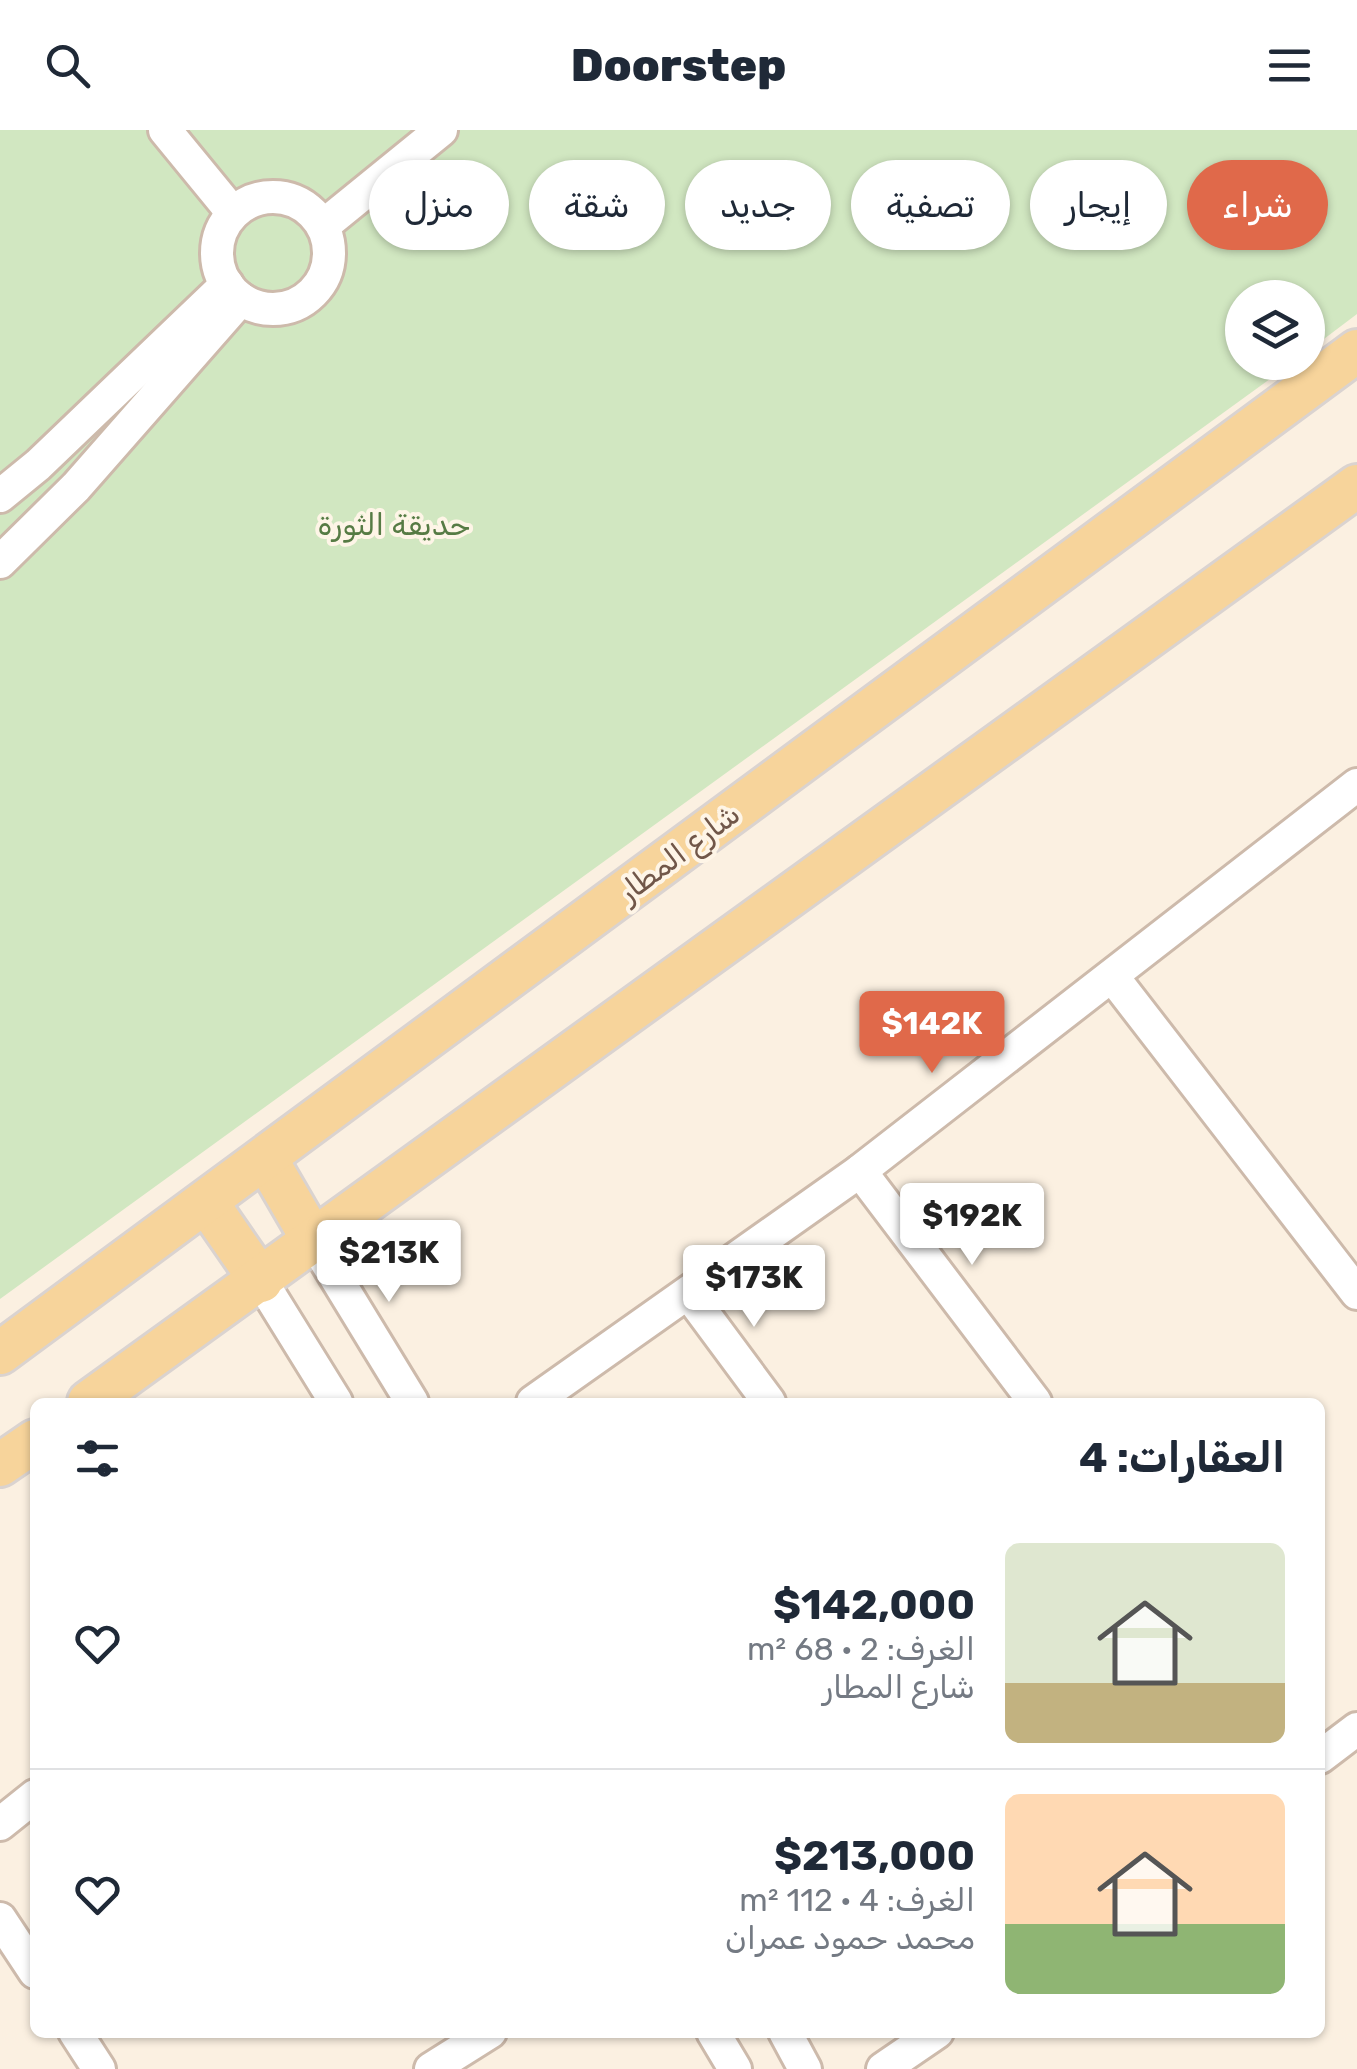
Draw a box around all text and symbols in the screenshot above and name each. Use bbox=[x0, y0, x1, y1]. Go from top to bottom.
icon: search bbox=[40, 38, 95, 93]
icon: menu bbox=[1262, 38, 1317, 93]
text: Doorstep bbox=[571, 39, 786, 92]
chip: منزل bbox=[369, 160, 509, 250]
chip: شقة bbox=[529, 160, 665, 250]
chip: جديد bbox=[685, 160, 831, 250]
chip: تصفية bbox=[851, 160, 1010, 250]
chip: إيجار bbox=[1030, 160, 1167, 250]
chip: شراء bbox=[1187, 160, 1328, 250]
map controls bbox=[1225, 280, 1325, 380]
button: layers bbox=[1225, 280, 1325, 380]
park label: حديقة الثورة bbox=[317, 507, 471, 543]
street label: شارع المطار bbox=[610, 796, 748, 913]
pin: $142K bbox=[862, 991, 1002, 1076]
text: $142K bbox=[881, 1004, 983, 1042]
pin: $192K bbox=[902, 1183, 1042, 1268]
text: $192K bbox=[922, 1196, 1022, 1234]
pin: $213K bbox=[319, 1220, 459, 1305]
text: $213K bbox=[339, 1233, 439, 1271]
pin: $173K bbox=[684, 1245, 824, 1330]
text: $173K bbox=[705, 1258, 803, 1296]
icon: filters bbox=[70, 1431, 125, 1486]
text: العقارات: 4 bbox=[1079, 1433, 1285, 1483]
text: $142,000 bbox=[773, 1580, 975, 1630]
icon: home bbox=[1085, 1583, 1205, 1703]
icon: heart bbox=[70, 1616, 125, 1671]
text: الغرف: 2 · 68 m² bbox=[747, 1630, 975, 1668]
text: شارع المطار bbox=[823, 1668, 975, 1706]
text: $213,000 bbox=[774, 1831, 975, 1881]
icon: home bbox=[1085, 1834, 1205, 1954]
icon: heart bbox=[70, 1867, 125, 1922]
text: الغرف: 4 · 112 m² bbox=[739, 1881, 975, 1919]
text: محمد حمود عمران bbox=[725, 1919, 975, 1957]

